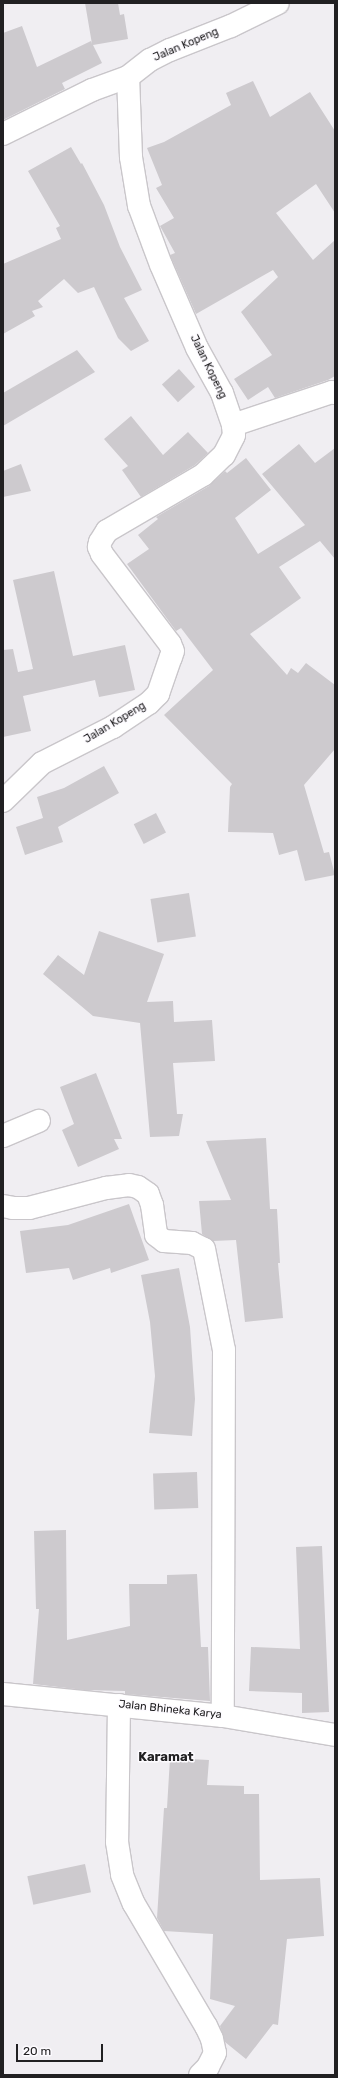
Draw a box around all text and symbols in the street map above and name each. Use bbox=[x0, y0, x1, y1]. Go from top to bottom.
street label: Jalan Kopeng bbox=[151, 25, 221, 65]
street label: Jalan Kopeng bbox=[187, 333, 229, 401]
street label: Jalan Kopeng bbox=[82, 699, 148, 747]
street label: Jalan Bhineka Karya bbox=[118, 1698, 222, 1722]
district label: Karamat bbox=[138, 1749, 194, 1765]
scale bar bbox=[18, 2036, 105, 2062]
text: 20 m bbox=[23, 2044, 51, 2058]

